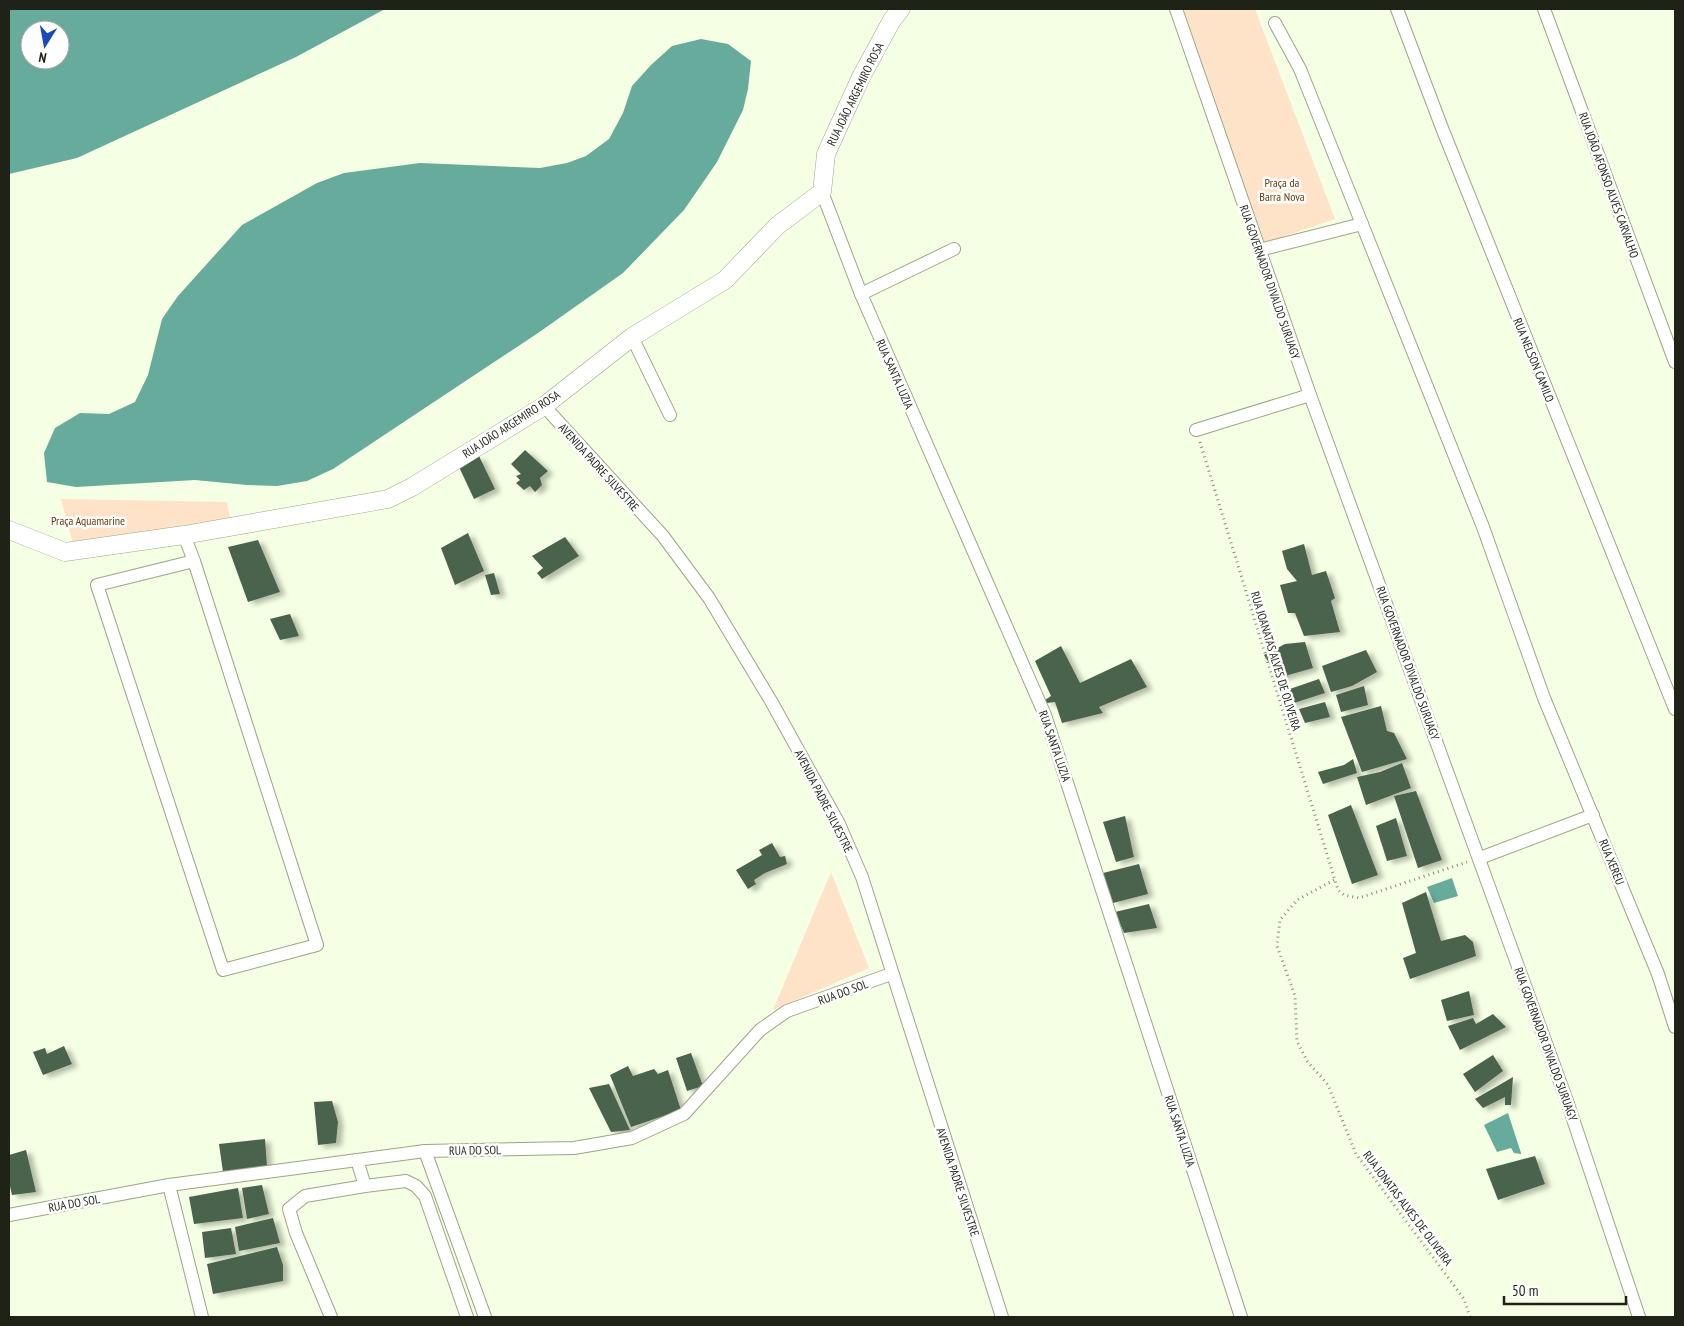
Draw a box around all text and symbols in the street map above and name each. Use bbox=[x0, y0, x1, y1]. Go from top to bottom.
north arrow bbox=[20, 20, 70, 70]
street label: RUA JOÃO ARGEMIRO ROSA bbox=[823, 40, 887, 148]
text: N bbox=[37, 48, 48, 67]
street label: RUA JOÃO AFONSO ALVES CARVALHO bbox=[1576, 110, 1642, 260]
park label: Praça da Barra Nova bbox=[1259, 175, 1305, 204]
street label: RUA GOVERNADOR DIVALDO SURUAGY bbox=[1236, 203, 1304, 362]
street label: RUA NELSON CAMILO bbox=[1510, 316, 1558, 405]
street label: RUA SANTA LUZIA bbox=[873, 337, 917, 411]
street label: RUA JOÃO ARGEMIRO ROSA bbox=[459, 387, 563, 461]
street label: AVENIDA PADRE SILVESTRE bbox=[556, 420, 642, 514]
park label: Praça Aquamarine bbox=[51, 513, 125, 528]
street label: RUA GOVERNADOR DIVALDO SURUAGY bbox=[1373, 584, 1443, 742]
street label: RUA JOANATAS ALVES DE OLIVEIRA bbox=[1248, 589, 1304, 733]
street label: RUA SANTA LUZIA bbox=[1036, 708, 1074, 784]
street label: AVENIDA PADRE SILVESTRE bbox=[792, 747, 856, 855]
street label: RUA XEREU bbox=[1596, 837, 1628, 887]
street label: RUA GOVERNADOR DIVALDO SURUAGY bbox=[1511, 965, 1581, 1123]
street label: RUA DO SOL bbox=[816, 976, 870, 1008]
street label: RUA SANTA LUZIA bbox=[1161, 1093, 1199, 1169]
street label: AVENIDA PADRE SILVESTRE bbox=[933, 1126, 983, 1238]
street label: RUA DO SOL bbox=[449, 1142, 501, 1158]
street label: RUA JONATAS ALVES DE OLIVEIRA bbox=[1360, 1148, 1456, 1269]
street label: RUA DO SOL bbox=[47, 1191, 101, 1215]
scale bar bbox=[1504, 1274, 1626, 1306]
text: 50 m bbox=[1512, 1281, 1538, 1300]

